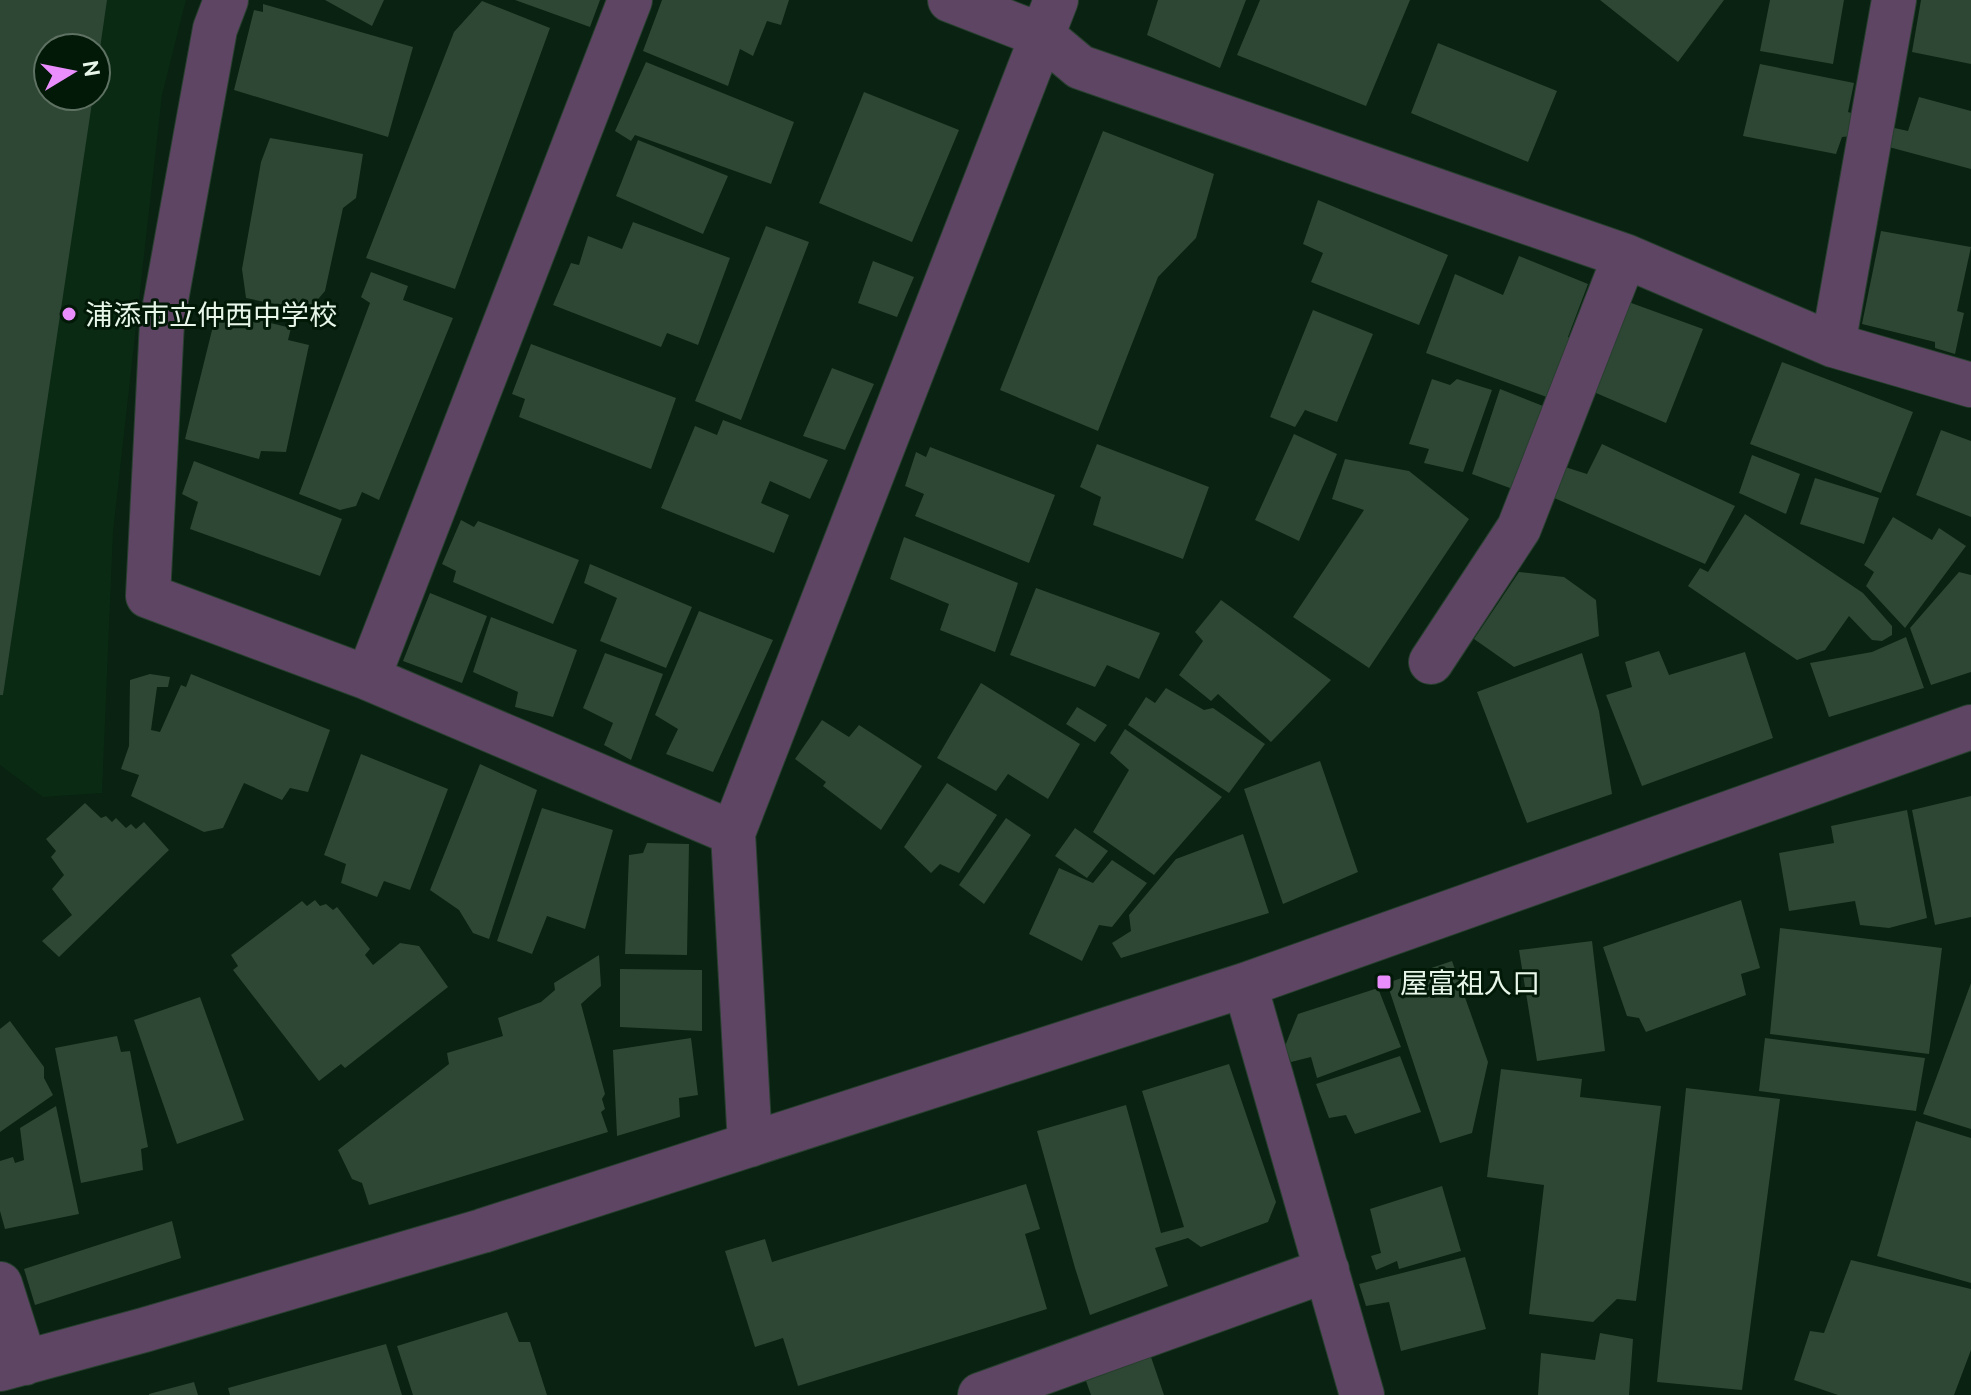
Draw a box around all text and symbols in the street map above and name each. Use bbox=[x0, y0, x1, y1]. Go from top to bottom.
north arrow bbox=[32, 32, 112, 112]
text: N bbox=[78, 58, 106, 79]
place label: 浦添市立仲西中学校 bbox=[85, 299, 337, 330]
marker: 浦添市立仲西中学校 bbox=[60, 305, 78, 323]
place label: 屋富祖入口 bbox=[1400, 967, 1540, 998]
marker: 屋富祖入口 bbox=[1375, 973, 1393, 991]

